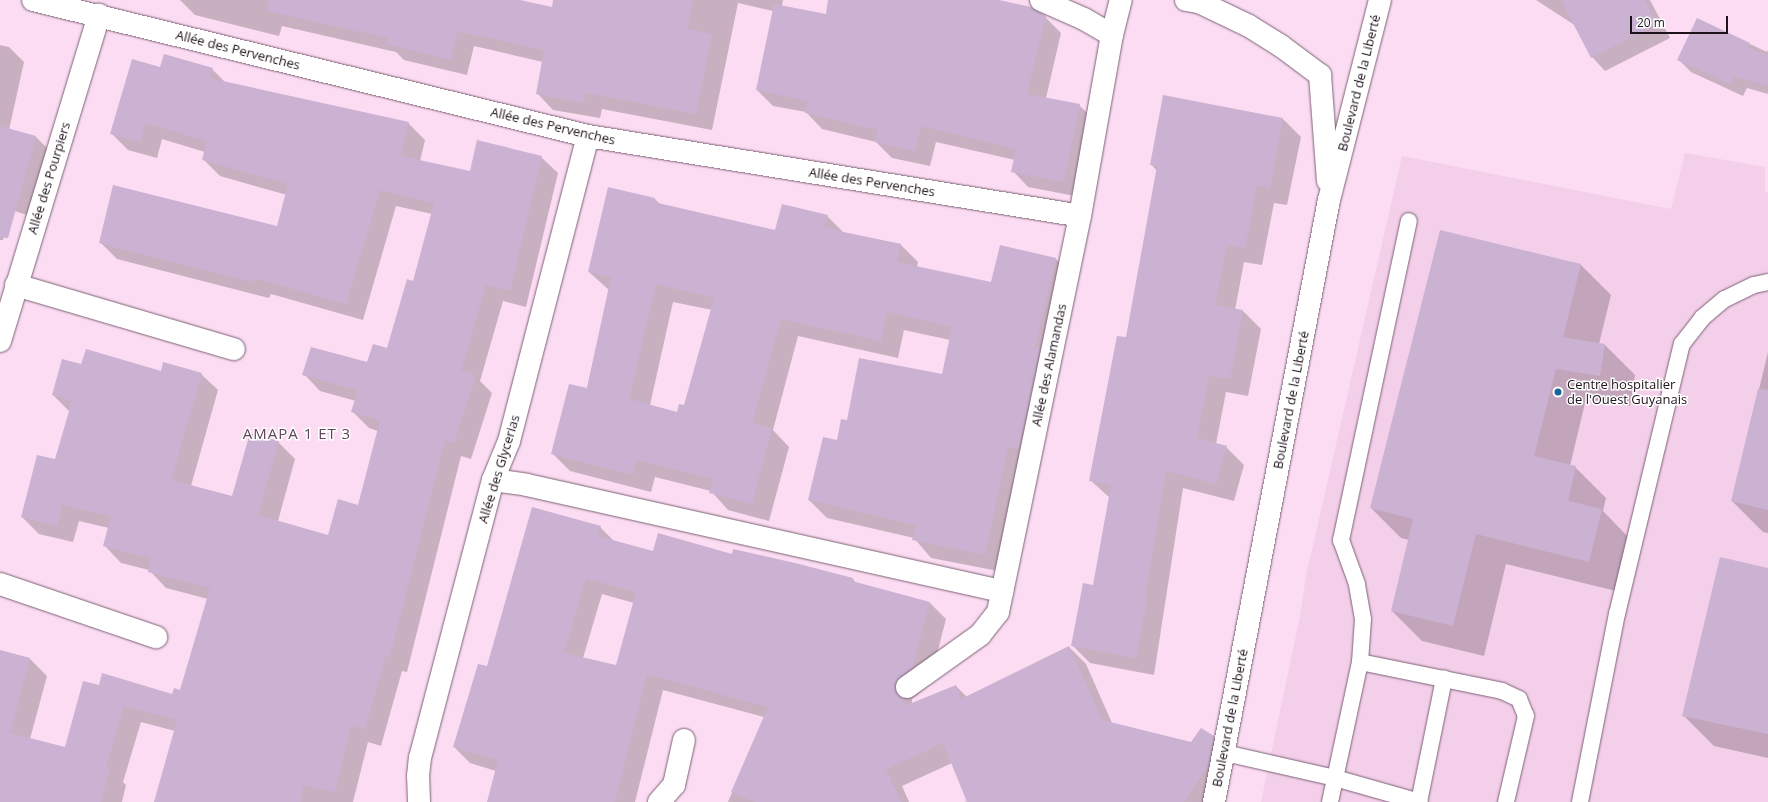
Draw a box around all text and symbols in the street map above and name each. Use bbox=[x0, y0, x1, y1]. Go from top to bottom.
scale bar bbox=[1632, 8, 1730, 34]
street label: Boulevard de la Liberté bbox=[1334, 13, 1384, 153]
text: 20 m bbox=[1637, 14, 1665, 31]
street label: Allée des Pervenches bbox=[174, 27, 302, 73]
street label: Allée des Pervenches bbox=[489, 104, 617, 148]
street label: Allée des Pourpiers bbox=[25, 120, 73, 236]
street label: Allée des Pervenches bbox=[808, 164, 936, 200]
street label: Allée des Alamandas bbox=[1028, 302, 1070, 428]
street label: Boulevard de la Liberté bbox=[1270, 330, 1312, 470]
place label: Centre hospitalier de l'Ouest Guyanais bbox=[1567, 377, 1687, 408]
marker: Centre hospitalier de l'Ouest Guyanais bbox=[1552, 386, 1564, 398]
street label: Allée des Glycerias bbox=[475, 413, 523, 525]
district label: AMAPA 1 ET 3 bbox=[243, 425, 351, 443]
street label: Boulevard de la Liberté bbox=[1209, 648, 1251, 788]

